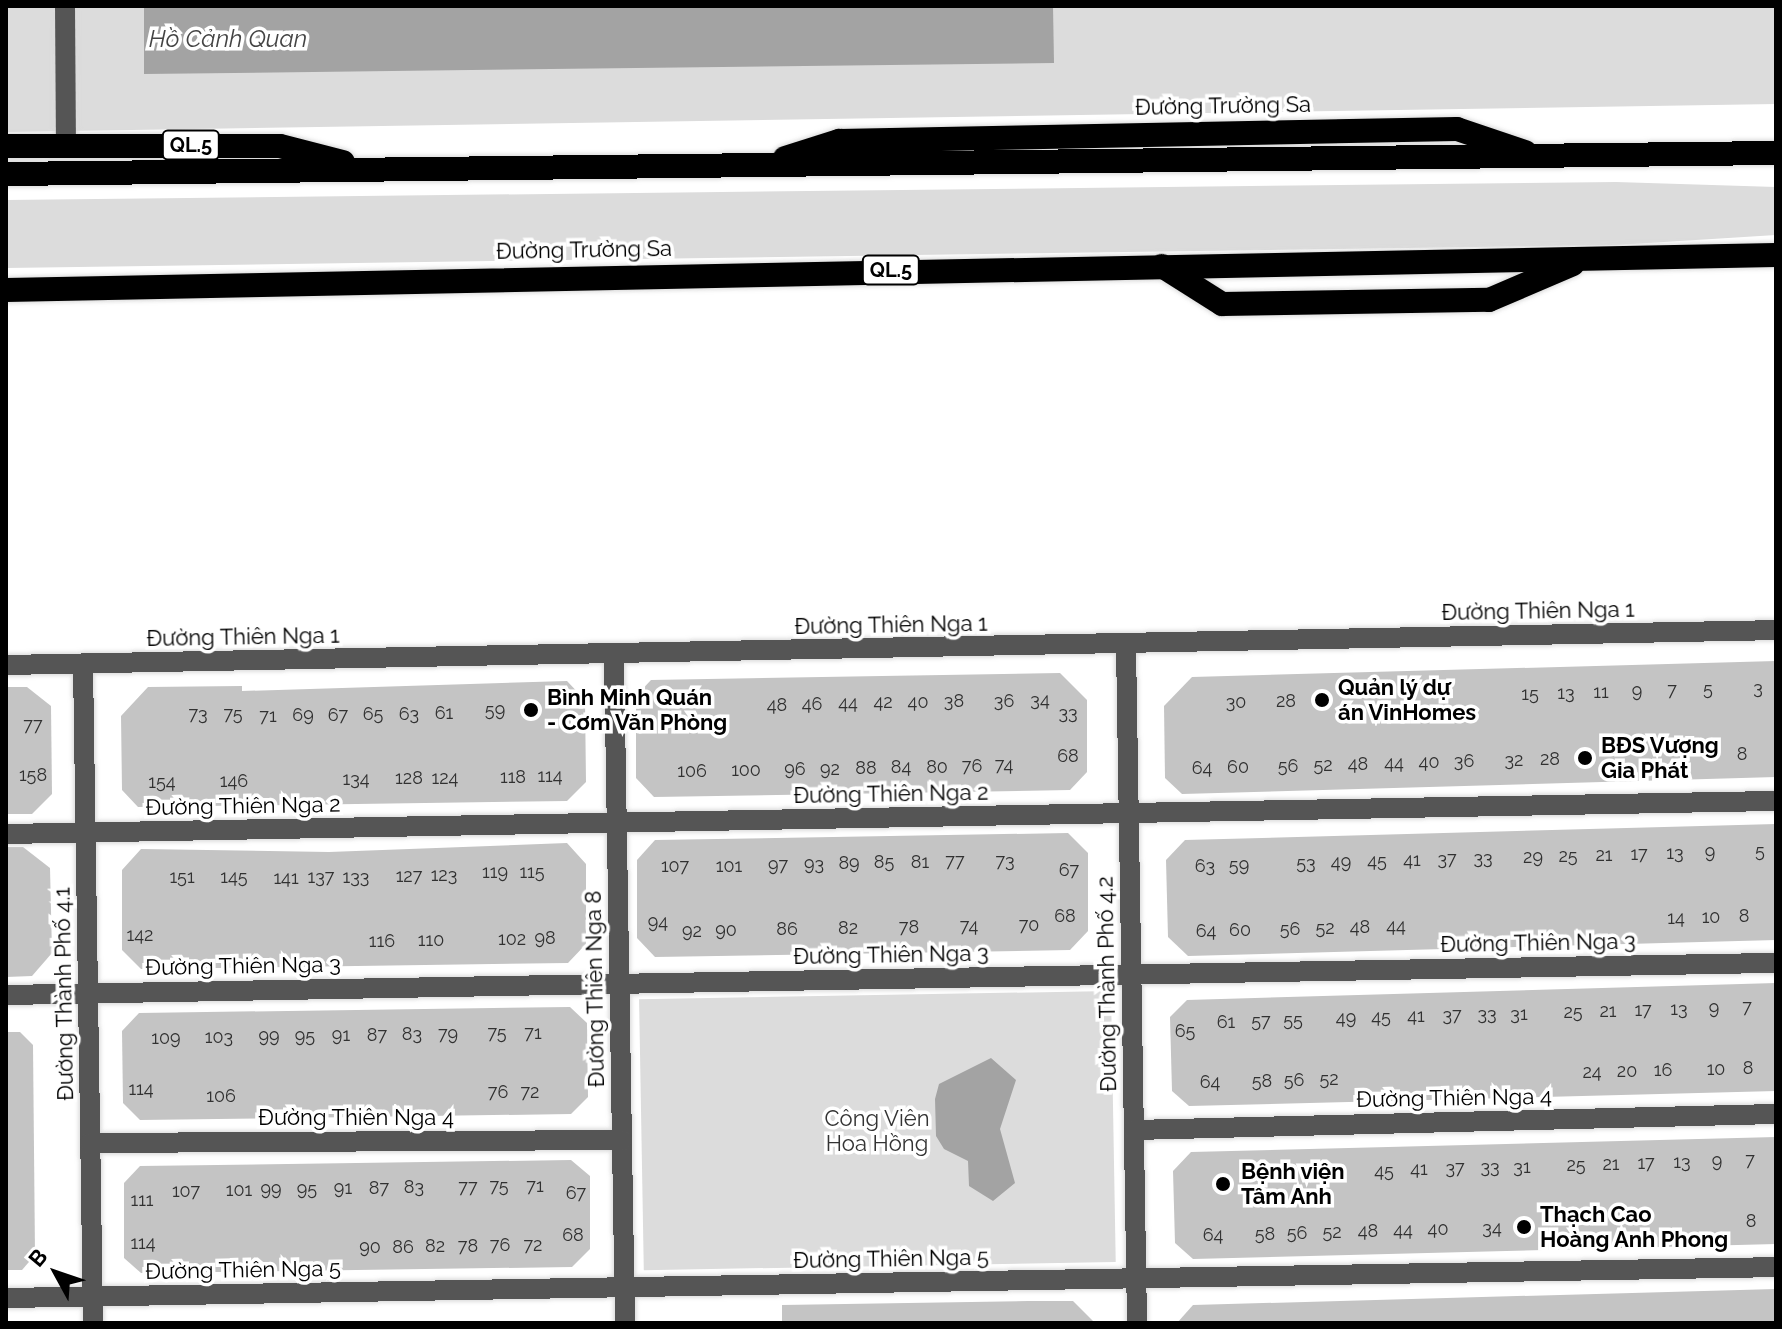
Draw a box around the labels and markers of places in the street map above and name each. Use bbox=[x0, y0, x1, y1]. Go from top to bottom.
place label: Quản lý dự án VinHomes bbox=[1338, 674, 1477, 726]
place label: Bình Minh Quán - Cơm Văn Phòng bbox=[547, 684, 728, 736]
marker: Quản lý dự án VinHomes bbox=[1313, 691, 1331, 709]
marker: Bình Minh Quán - Cơm Văn Phòng bbox=[522, 701, 540, 719]
place label: BĐS Vượng Gia Phát bbox=[1601, 732, 1720, 784]
marker: BĐS Vượng Gia Phát bbox=[1576, 749, 1594, 767]
place label: Bệnh viện Tâm Anh bbox=[1241, 1158, 1345, 1210]
marker: Bệnh viện Tâm Anh bbox=[1212, 1173, 1234, 1195]
place label: Thạch Cao Hoàng Anh Phong bbox=[1540, 1201, 1729, 1252]
marker: Thạch Cao Hoàng Anh Phong bbox=[1515, 1218, 1533, 1236]

